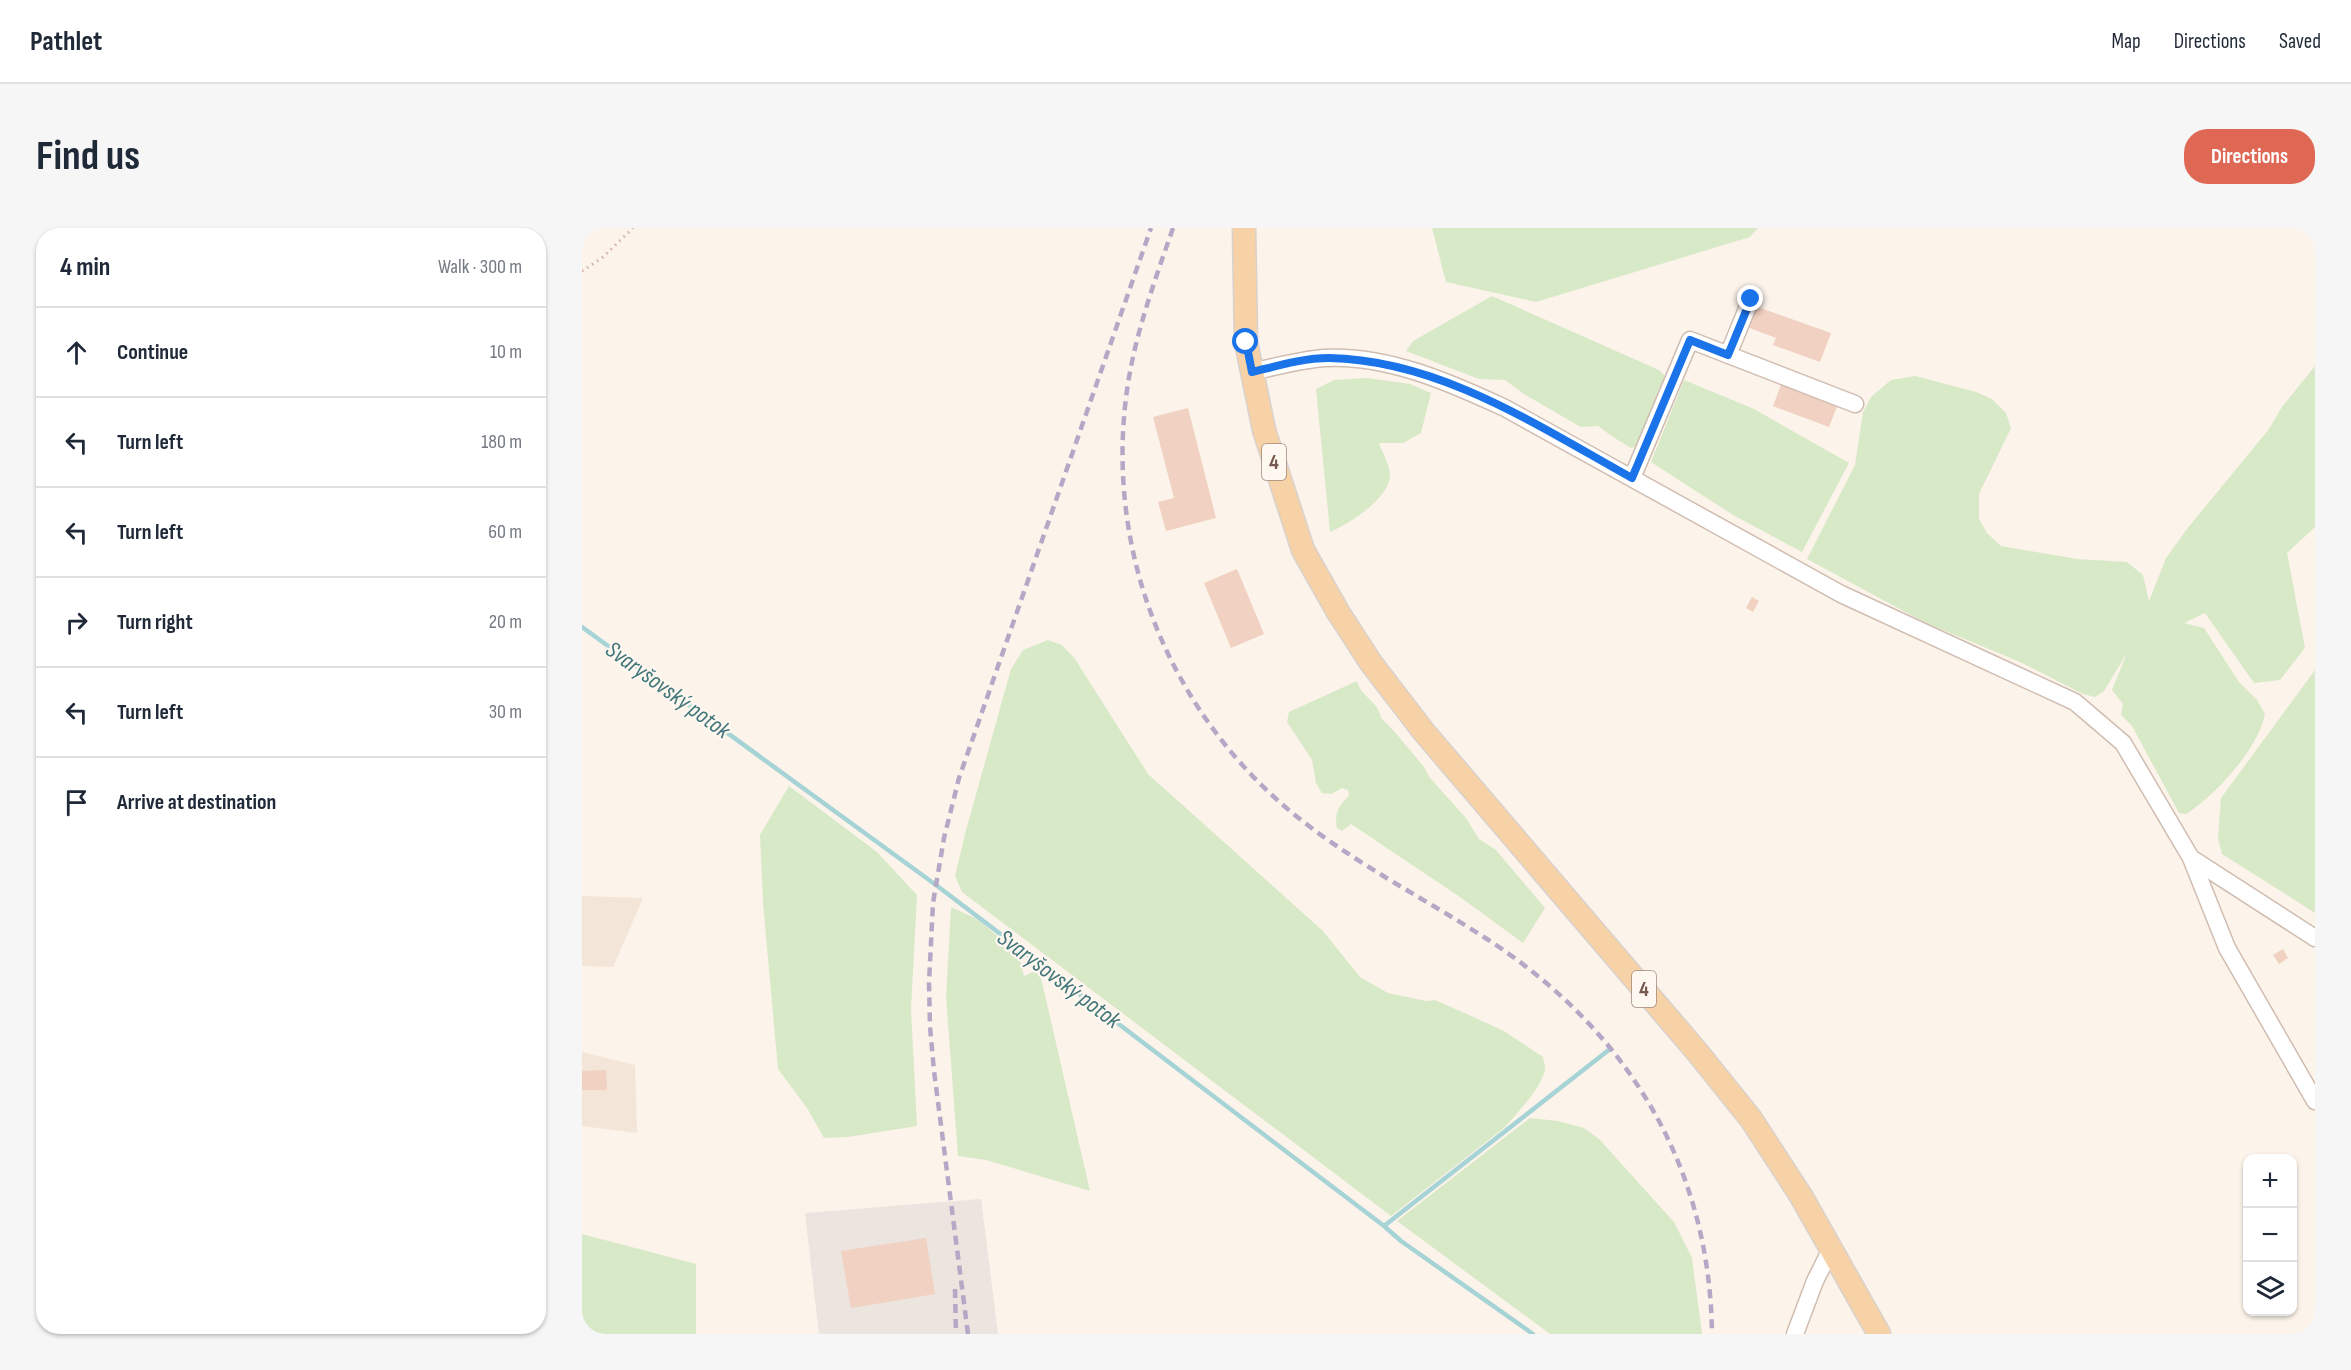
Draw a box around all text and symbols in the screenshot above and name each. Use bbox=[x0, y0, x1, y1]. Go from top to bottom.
text: Pathlet bbox=[30, 25, 102, 58]
text: Map bbox=[2111, 29, 2141, 54]
text: Directions bbox=[2174, 29, 2246, 54]
text: Saved bbox=[2279, 29, 2321, 54]
button: Directions bbox=[2184, 129, 2315, 184]
text: Find us bbox=[36, 131, 140, 182]
text: 4 min bbox=[60, 252, 110, 283]
text: Walk · 300 m bbox=[438, 255, 522, 279]
route end bbox=[1737, 285, 1763, 311]
route start bbox=[1232, 328, 1258, 354]
icon: ahead bbox=[60, 336, 93, 369]
text: Continue bbox=[117, 339, 188, 366]
text: 10 m bbox=[490, 340, 522, 364]
icon: left bbox=[60, 426, 93, 459]
text: Turn left bbox=[117, 429, 183, 456]
text: 180 m bbox=[481, 430, 522, 454]
road number: 4 bbox=[1262, 444, 1286, 480]
icon: left bbox=[60, 516, 93, 549]
text: Turn left bbox=[117, 519, 183, 546]
text: 60 m bbox=[488, 520, 522, 544]
icon: right bbox=[60, 606, 93, 639]
text: Turn right bbox=[117, 609, 193, 636]
text: 20 m bbox=[489, 610, 522, 634]
water label: Svaryšovský potok bbox=[600, 635, 737, 746]
icon: left bbox=[60, 696, 93, 729]
text: Turn left bbox=[117, 699, 183, 726]
text: 30 m bbox=[489, 700, 522, 724]
icon: arrive bbox=[60, 786, 93, 819]
text: Arrive at destination bbox=[117, 789, 276, 816]
water label: Svaryšovský potok bbox=[992, 923, 1127, 1035]
road number: 4 bbox=[1632, 971, 1656, 1007]
map controls bbox=[2243, 1154, 2297, 1316]
button: + bbox=[2243, 1154, 2297, 1208]
button: − bbox=[2243, 1208, 2297, 1262]
button: layers bbox=[2243, 1262, 2297, 1316]

